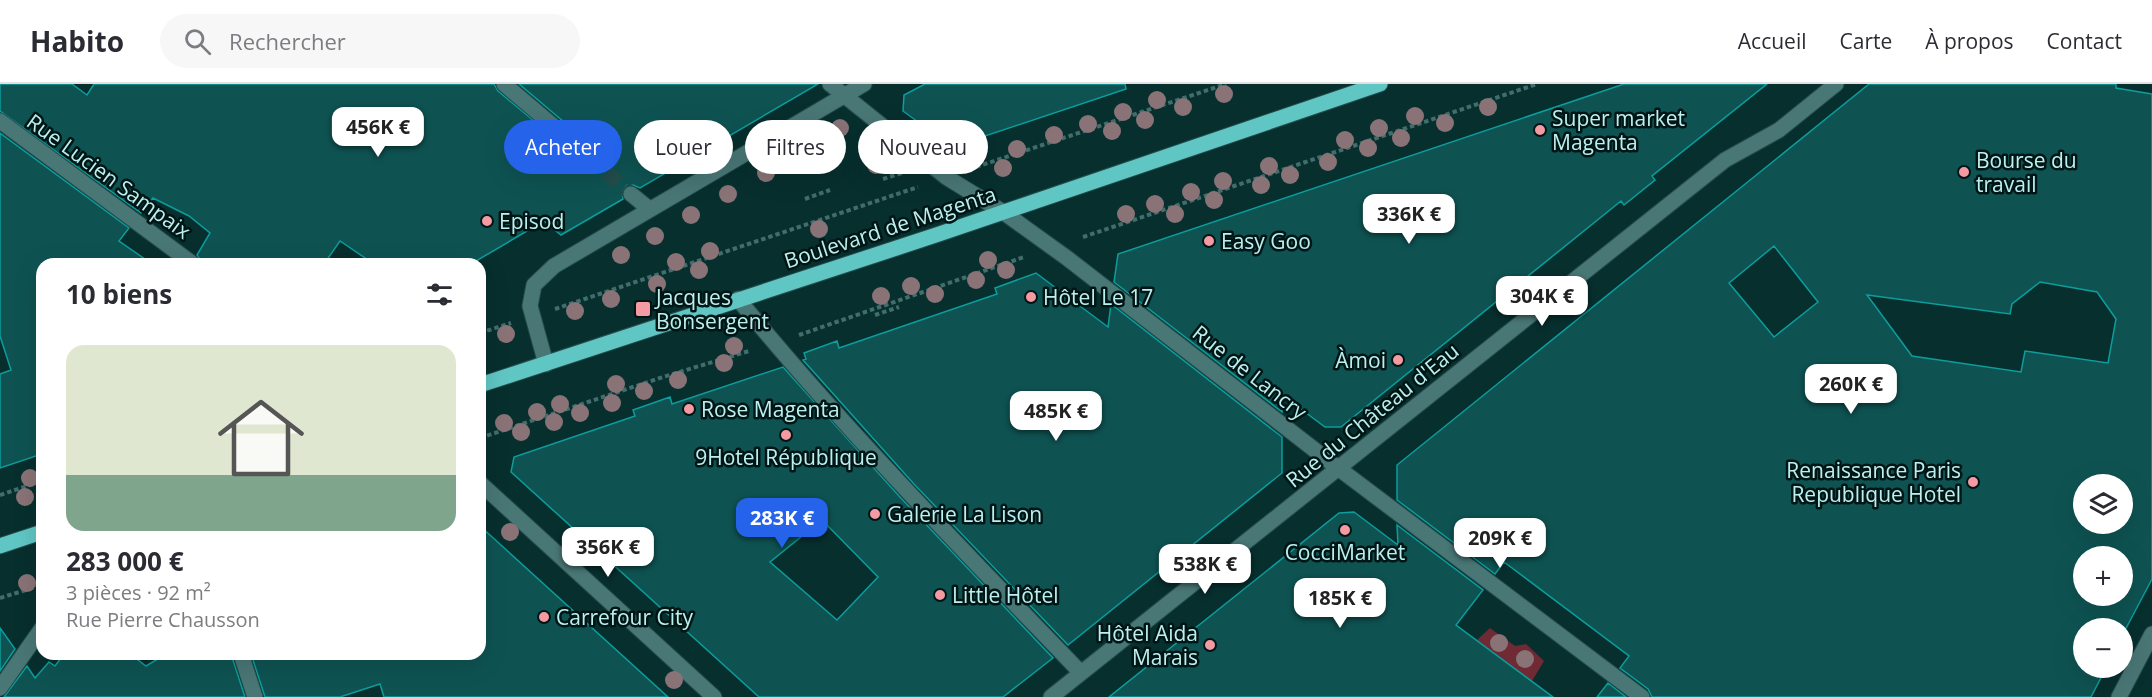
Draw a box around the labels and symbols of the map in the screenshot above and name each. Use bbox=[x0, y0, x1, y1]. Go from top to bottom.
place label: Super market Magenta bbox=[1552, 104, 1685, 156]
street label: Rue Lucien Sampaix bbox=[22, 107, 196, 245]
pin: 456K € bbox=[329, 107, 427, 158]
marker: Super market Magenta bbox=[1533, 123, 1547, 137]
place label: Bourse du travail bbox=[1976, 146, 2077, 198]
marker: Bourse du travail bbox=[1957, 165, 1971, 179]
street label: Boulevard de Magenta bbox=[781, 180, 999, 274]
pin: 336K € bbox=[1360, 194, 1458, 245]
place label: Episod bbox=[499, 207, 564, 235]
marker: Episod bbox=[480, 214, 494, 228]
place label: Easy Goo bbox=[1221, 227, 1311, 255]
marker: Easy Goo bbox=[1202, 234, 1216, 248]
pin: 304K € bbox=[1493, 276, 1591, 327]
place label: Jacques Bonsergent bbox=[654, 283, 769, 335]
place label: Hôtel Le 17 bbox=[1043, 283, 1153, 311]
marker: Hôtel Le 17 bbox=[1024, 290, 1038, 304]
marker: Jacques Bonsergent bbox=[634, 300, 652, 318]
street label: Rue de Lancry bbox=[1187, 319, 1313, 426]
street label: Rue du Château d'Eau bbox=[1280, 336, 1464, 494]
place label: Àmoi bbox=[1335, 346, 1386, 374]
marker: Àmoi bbox=[1391, 353, 1405, 367]
pin: 260K € bbox=[1802, 364, 1900, 415]
pin: 485K € bbox=[1007, 391, 1105, 442]
place label: Rose Magenta bbox=[701, 395, 840, 423]
marker: Rose Magenta bbox=[682, 402, 696, 416]
marker: 9Hotel République bbox=[779, 428, 793, 442]
place label: 9Hotel République bbox=[695, 443, 877, 471]
place label: Renaissance Paris Republique Hotel bbox=[1786, 456, 1961, 508]
marker: Renaissance Paris Republique Hotel bbox=[1966, 475, 1980, 489]
pin: 283K € bbox=[733, 498, 831, 549]
place label: Galerie La Lison bbox=[887, 500, 1042, 528]
marker: Galerie La Lison bbox=[868, 507, 882, 521]
pin: 209K € bbox=[1451, 518, 1549, 569]
marker: CocciMarket bbox=[1338, 523, 1352, 537]
pin: 356K € bbox=[559, 527, 657, 578]
place label: CocciMarket bbox=[1285, 538, 1405, 566]
pin: 538K € bbox=[1156, 544, 1254, 595]
pin: 185K € bbox=[1291, 578, 1389, 629]
place label: Little Hôtel bbox=[952, 581, 1058, 609]
marker: Little Hôtel bbox=[933, 588, 947, 602]
place label: Carrefour City bbox=[556, 603, 693, 631]
marker: Carrefour City bbox=[537, 610, 551, 624]
place label: Hôtel Aida Marais bbox=[1097, 619, 1198, 671]
marker: Hôtel Aida Marais bbox=[1203, 638, 1217, 652]

